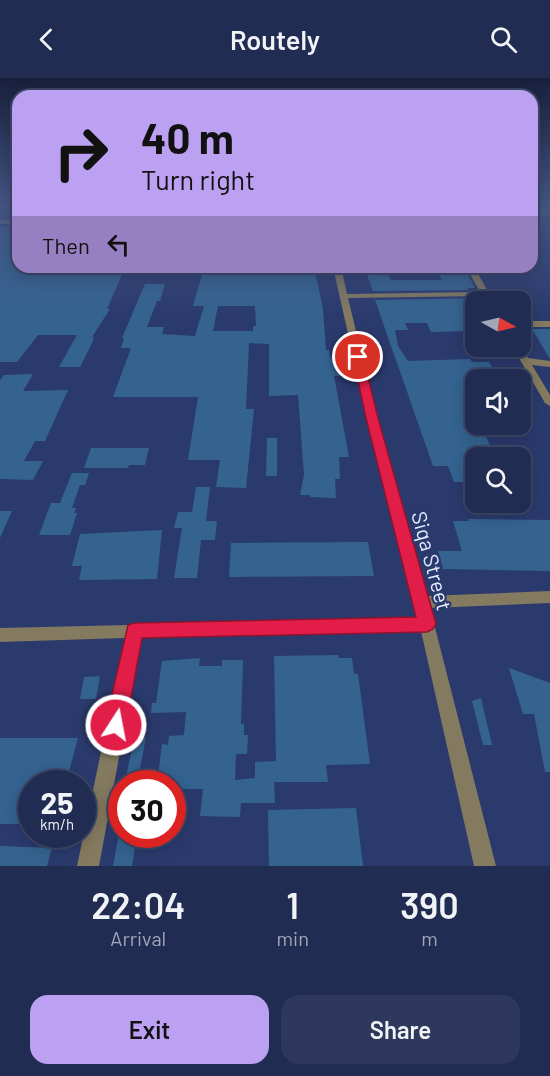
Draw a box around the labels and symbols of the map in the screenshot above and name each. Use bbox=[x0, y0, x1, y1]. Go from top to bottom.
north arrow bbox=[465, 291, 531, 357]
pin bbox=[332, 331, 383, 382]
street label: Siqa Street bbox=[407, 508, 458, 613]
position arrow bbox=[84, 693, 148, 757]
speed limit sign: 30 bbox=[108, 770, 186, 848]

